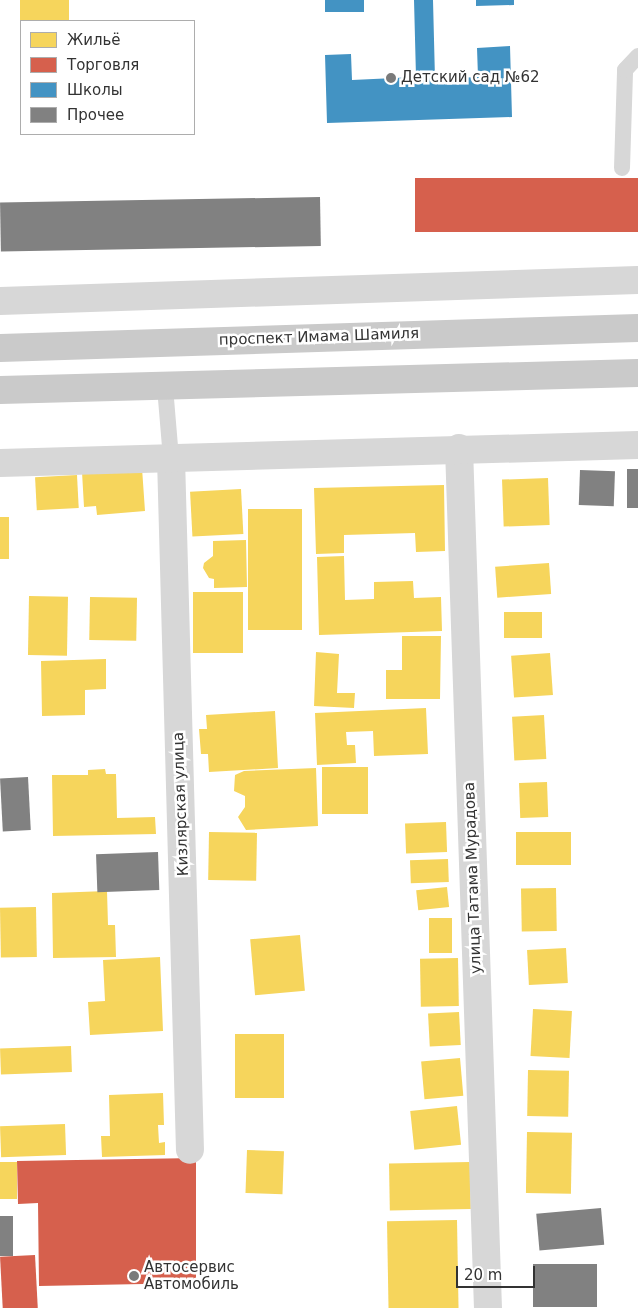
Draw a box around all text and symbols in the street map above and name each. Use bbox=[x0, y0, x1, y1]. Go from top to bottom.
legend bbox=[20, 20, 195, 135]
text: Жильё bbox=[67, 31, 121, 49]
text: Торговля bbox=[67, 56, 139, 74]
place label: Детский сад №62 bbox=[401, 69, 540, 87]
marker: Детский сад №62 bbox=[385, 72, 397, 84]
text: Школы bbox=[67, 81, 123, 99]
text: Прочее bbox=[67, 106, 124, 124]
street label: проспект Имама Шамиля bbox=[219, 325, 419, 349]
street label: Кизлярская улица bbox=[169, 732, 193, 876]
street label: улица Татама Мурадова bbox=[461, 782, 485, 974]
scale bar bbox=[458, 1256, 537, 1288]
place label: Автосервис Автомобиль bbox=[144, 1258, 239, 1293]
text: 20 m bbox=[464, 1266, 502, 1284]
marker: Автосервис Автомобиль bbox=[128, 1270, 140, 1282]

